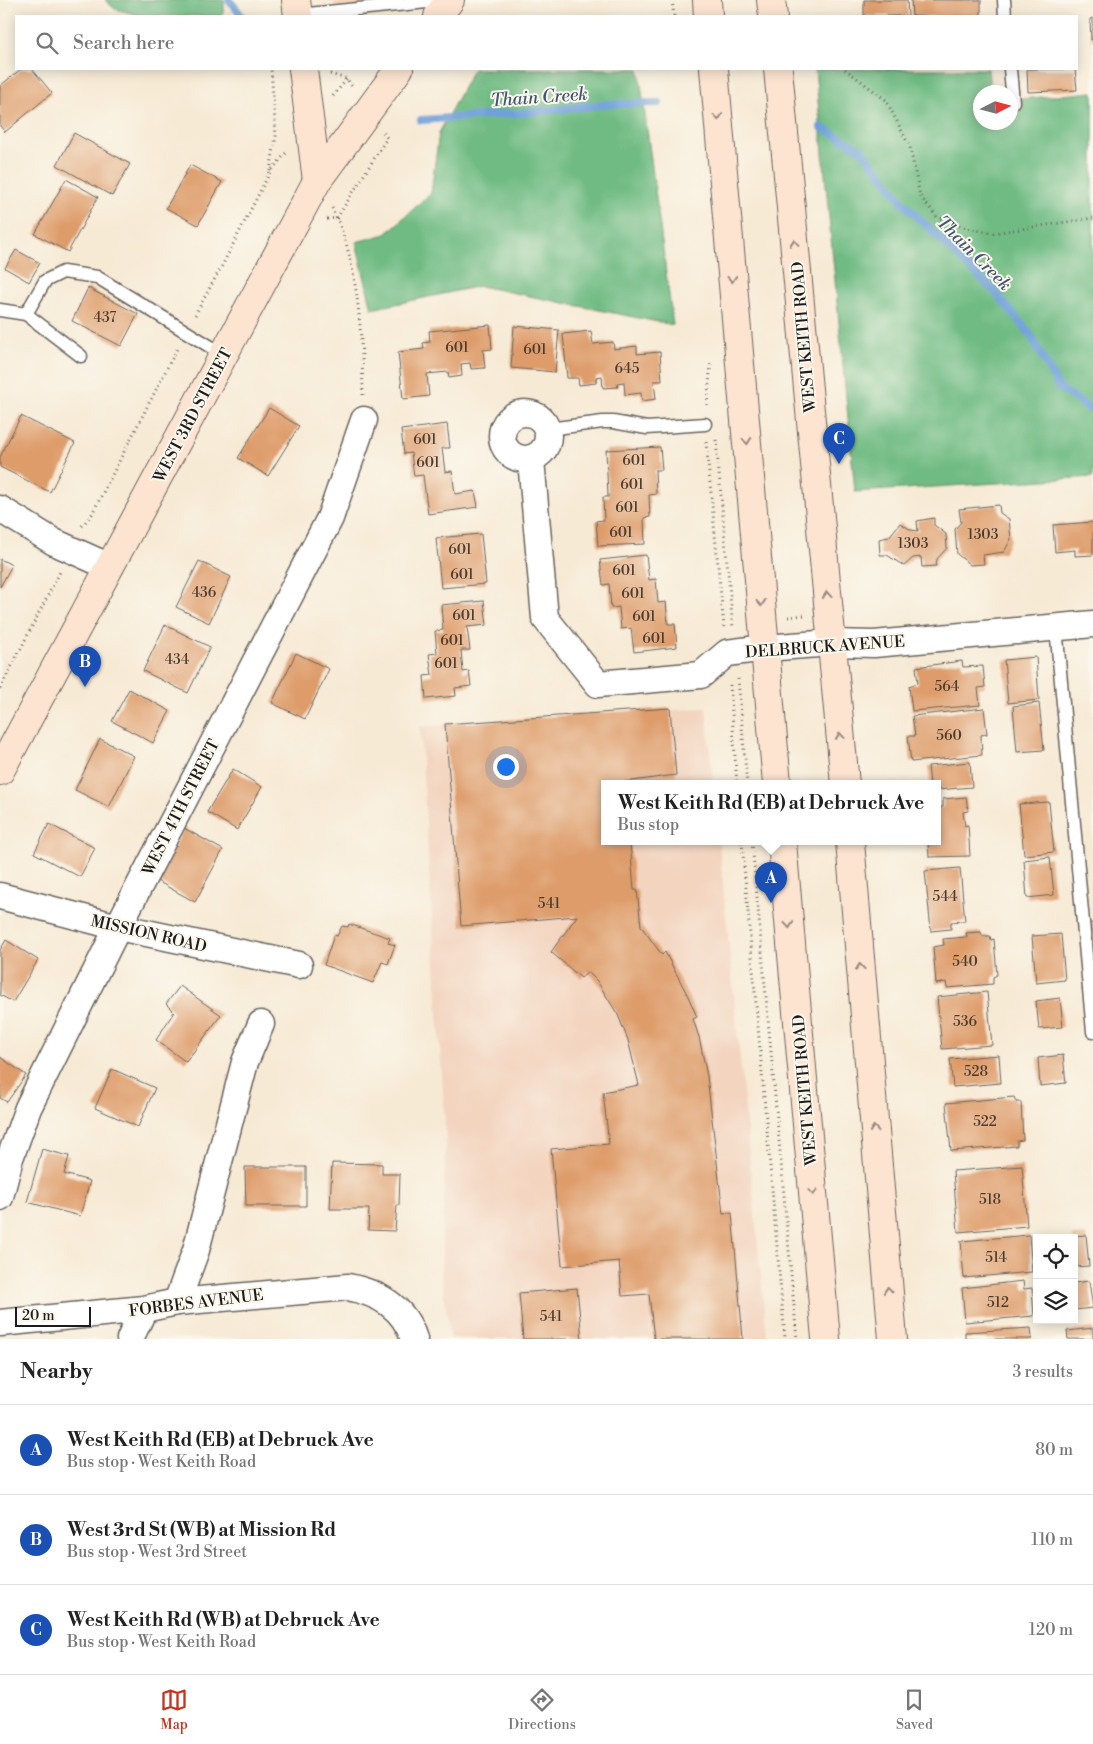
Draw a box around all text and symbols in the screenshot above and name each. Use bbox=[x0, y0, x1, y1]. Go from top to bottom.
search box bbox=[15, 15, 1078, 70]
icon: search bbox=[33, 29, 61, 57]
text: Search here bbox=[73, 31, 174, 55]
water label: Thain Creek bbox=[490, 83, 588, 112]
north arrow bbox=[973, 85, 1018, 130]
one-way arrow bbox=[712, 114, 723, 122]
water label: Thain Creek bbox=[931, 211, 1016, 296]
one-way arrow bbox=[789, 239, 800, 247]
street label: WEST KEITH ROAD bbox=[787, 261, 821, 414]
one-way arrow bbox=[726, 275, 737, 283]
house number: 437 bbox=[94, 309, 116, 327]
house number: 601 bbox=[445, 339, 469, 357]
house number: 601 bbox=[523, 341, 547, 359]
street label: WEST 3RD STREET bbox=[149, 345, 237, 487]
house number: 645 bbox=[615, 360, 640, 378]
pin: C bbox=[823, 423, 855, 464]
house number: 601 bbox=[413, 431, 437, 449]
one-way arrow bbox=[741, 437, 752, 445]
house number: 601 bbox=[622, 452, 646, 470]
house number: 601 bbox=[416, 454, 440, 472]
house number: 601 bbox=[620, 476, 644, 494]
house number: 601 bbox=[615, 499, 639, 517]
house number: 601 bbox=[609, 524, 633, 542]
house number: 1303 bbox=[968, 526, 999, 544]
house number: 1303 bbox=[898, 535, 929, 553]
house number: 601 bbox=[448, 541, 472, 559]
house number: 601 bbox=[612, 562, 636, 580]
house number: 601 bbox=[450, 566, 474, 584]
house number: 436 bbox=[192, 584, 217, 602]
house number: 601 bbox=[621, 585, 645, 603]
one-way arrow bbox=[822, 591, 833, 599]
one-way arrow bbox=[755, 599, 766, 607]
house number: 601 bbox=[452, 607, 476, 625]
house number: 601 bbox=[632, 608, 656, 626]
house number: 601 bbox=[642, 630, 666, 648]
street label: DELBRUCK AVENUE bbox=[745, 631, 906, 663]
house number: 601 bbox=[440, 632, 464, 650]
pin: B bbox=[69, 646, 101, 687]
house number: 434 bbox=[165, 651, 189, 669]
house number: 601 bbox=[434, 655, 458, 673]
house number: 564 bbox=[935, 678, 959, 696]
house number: 560 bbox=[936, 727, 962, 745]
one-way arrow bbox=[835, 731, 846, 739]
street label: WEST 4TH STREET bbox=[137, 736, 224, 880]
your location bbox=[493, 754, 519, 780]
popup bbox=[601, 780, 941, 845]
text: West Keith Rd (EB) at Debruck Ave bbox=[618, 791, 924, 815]
text: Bus stop bbox=[618, 815, 679, 835]
pin: A bbox=[755, 862, 787, 903]
house number: 544 bbox=[933, 888, 957, 906]
house number: 541 bbox=[538, 895, 560, 913]
street label: MISSION ROAD bbox=[89, 911, 209, 957]
one-way arrow bbox=[783, 921, 794, 929]
house number: 540 bbox=[952, 953, 978, 971]
one-way arrow bbox=[855, 962, 866, 970]
house number: 536 bbox=[953, 1013, 977, 1031]
street label: WEST KEITH ROAD bbox=[788, 1014, 822, 1167]
house number: 528 bbox=[964, 1063, 988, 1081]
house number: 522 bbox=[973, 1113, 997, 1131]
one-way arrow bbox=[869, 1124, 880, 1132]
one-way arrow bbox=[807, 1188, 818, 1196]
house number: 518 bbox=[979, 1191, 1001, 1209]
map controls bbox=[1033, 1234, 1078, 1324]
button: locate bbox=[1033, 1234, 1078, 1279]
house number: 514 bbox=[985, 1249, 1007, 1267]
button: layers bbox=[1033, 1279, 1078, 1324]
street label: FORBES AVENUE bbox=[128, 1285, 265, 1321]
one-way arrow bbox=[883, 1286, 894, 1294]
house number: 512 bbox=[987, 1294, 1009, 1312]
scale bar bbox=[15, 1304, 91, 1327]
text: 20 m bbox=[22, 1307, 54, 1325]
house number: 541 bbox=[540, 1308, 562, 1326]
text: Nearby bbox=[20, 1359, 93, 1385]
text: 3 results bbox=[1012, 1362, 1073, 1382]
text: West Keith Rd (EB) at Debruck Ave bbox=[67, 1428, 374, 1452]
text: A bbox=[30, 1440, 42, 1460]
text: 80 m bbox=[1035, 1440, 1073, 1460]
text: Bus stop · West Keith Road bbox=[67, 1452, 256, 1472]
text: West 3rd St (WB) at Mission Rd bbox=[67, 1518, 336, 1542]
text: B bbox=[30, 1530, 42, 1550]
text: 110 m bbox=[1031, 1530, 1073, 1550]
text: Bus stop · West 3rd Street bbox=[67, 1542, 247, 1562]
text: West Keith Rd (WB) at Debruck Ave bbox=[67, 1608, 380, 1632]
text: C bbox=[30, 1620, 42, 1640]
text: 120 m bbox=[1029, 1620, 1073, 1640]
text: Bus stop · West Keith Road bbox=[67, 1632, 256, 1652]
tab: Map bbox=[160, 1686, 188, 1734]
tab: Directions bbox=[508, 1686, 576, 1734]
tab: Saved bbox=[896, 1686, 933, 1734]

